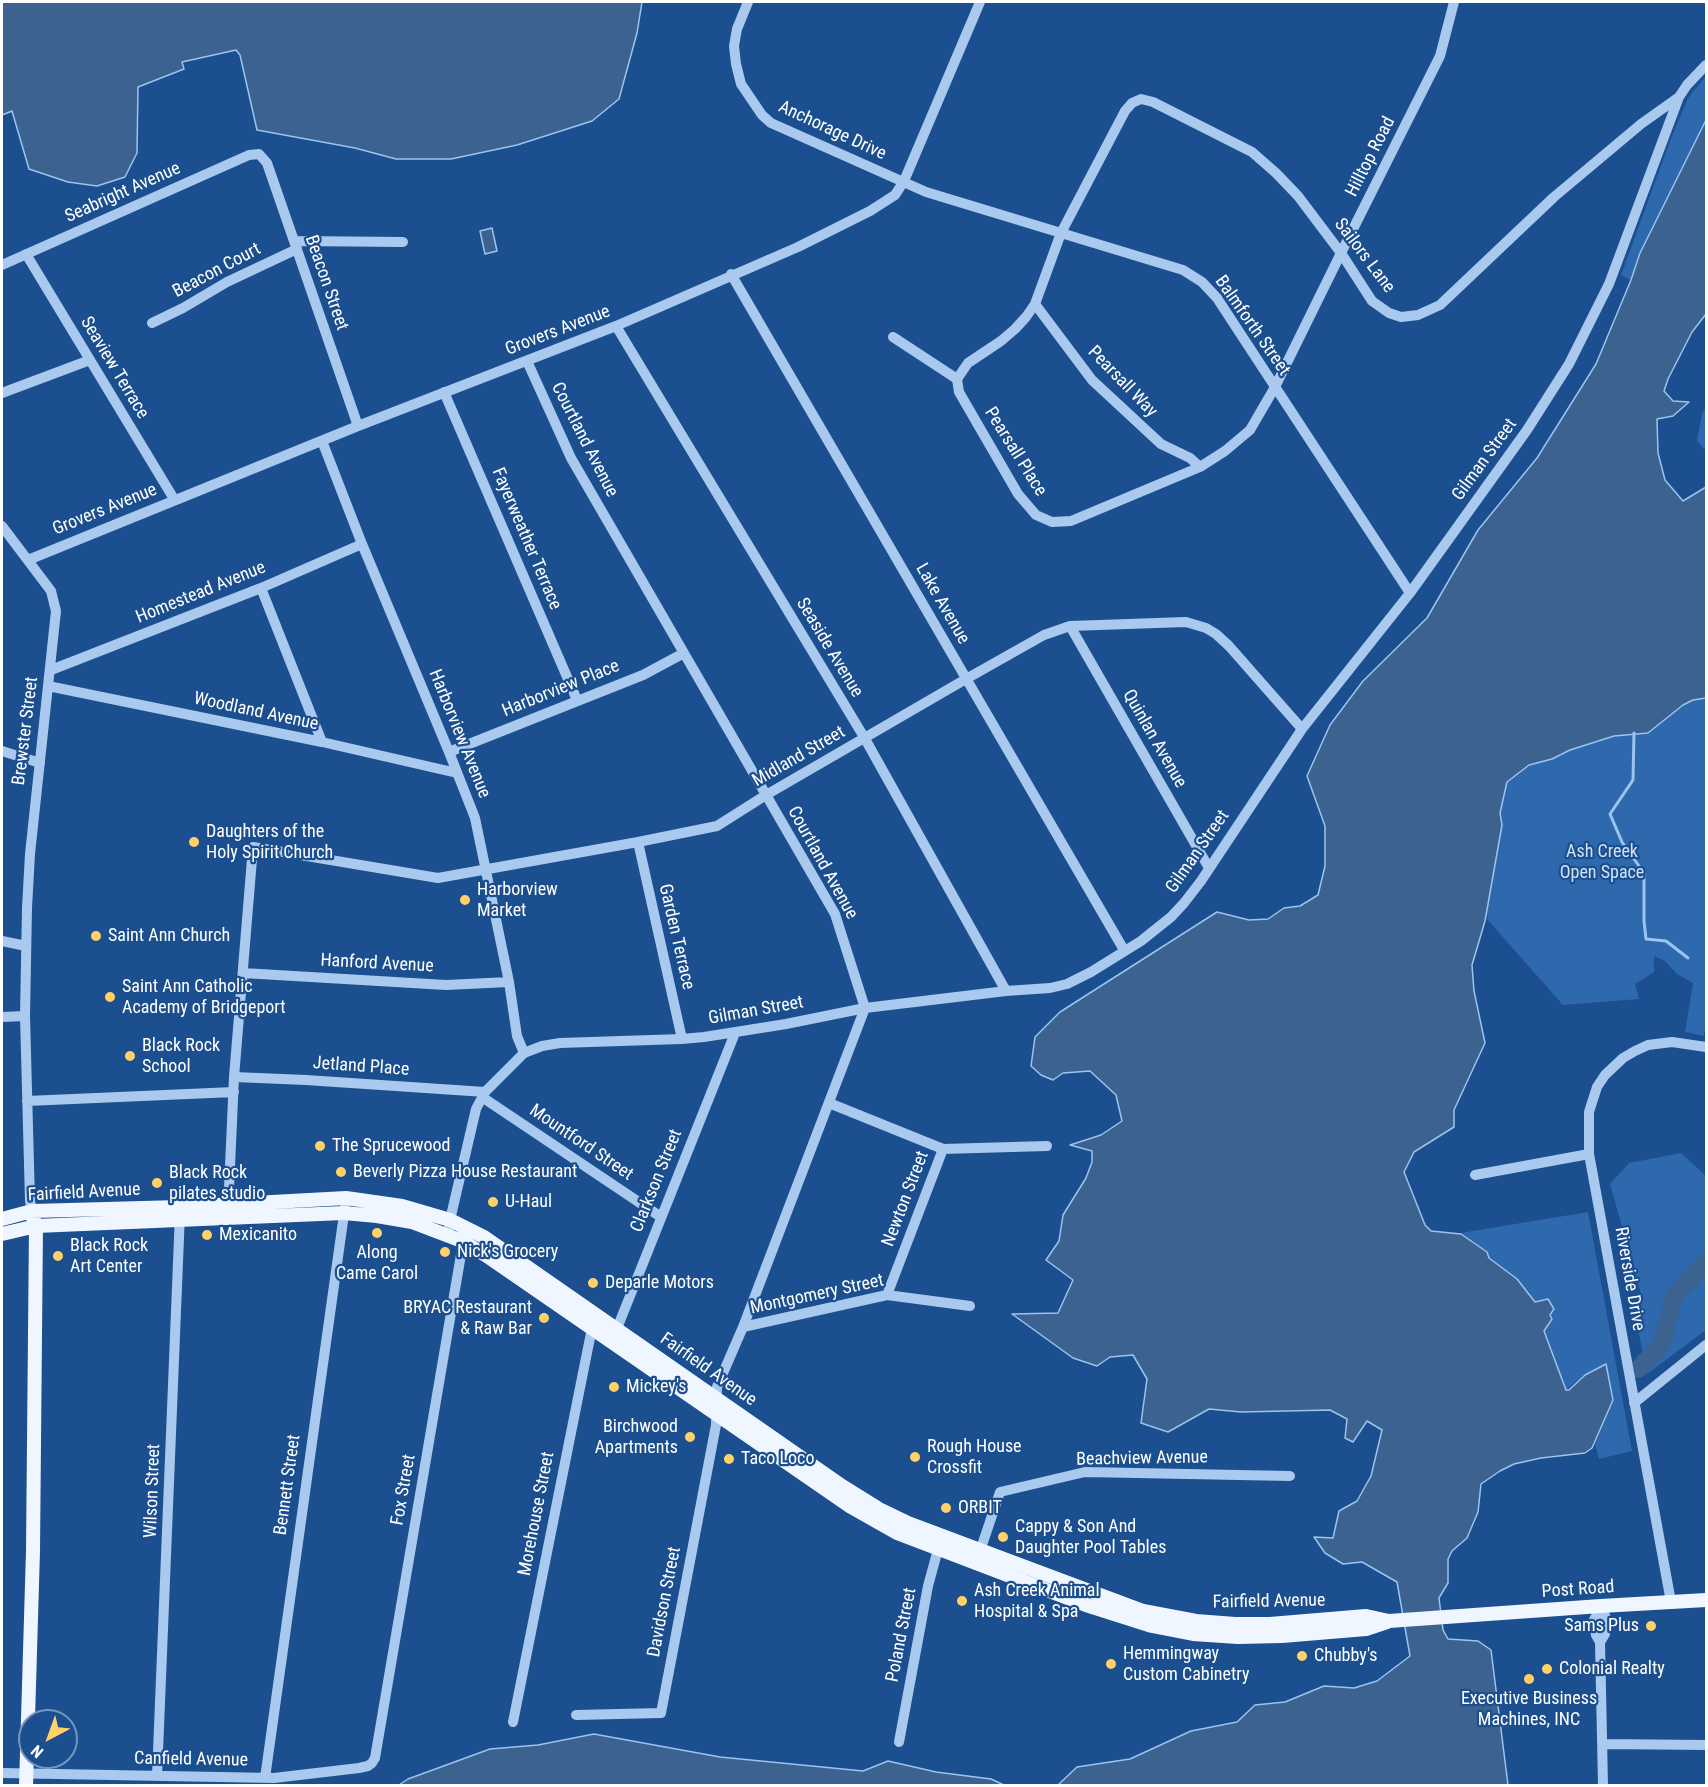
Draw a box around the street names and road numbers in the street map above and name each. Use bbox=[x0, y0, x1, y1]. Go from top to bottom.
street label: Anchorage Drive bbox=[775, 97, 889, 165]
street label: Hilltop Road bbox=[1342, 113, 1400, 201]
street label: Seabright Avenue bbox=[62, 158, 184, 228]
street label: Sailors Lane bbox=[1329, 215, 1399, 297]
street label: Beacon Street bbox=[300, 233, 352, 333]
street label: Beacon Court bbox=[169, 239, 265, 303]
street label: Balmforth Street bbox=[1210, 272, 1294, 380]
street label: Grovers Avenue bbox=[503, 301, 613, 361]
street label: Seaview Terrace bbox=[75, 313, 153, 423]
street label: Pearsall Way bbox=[1083, 342, 1161, 422]
street label: Courtland Avenue bbox=[546, 379, 622, 501]
street label: Pearsall Place bbox=[979, 403, 1051, 501]
street label: Gilman Street bbox=[1448, 415, 1522, 505]
street label: Fayerweather Terrace bbox=[486, 465, 566, 613]
street label: Grovers Avenue bbox=[50, 479, 160, 541]
street label: Homestead Avenue bbox=[133, 557, 269, 629]
street label: Lake Avenue bbox=[910, 560, 974, 648]
street label: Seaside Avenue bbox=[791, 594, 867, 702]
street label: Harborview Place bbox=[499, 656, 623, 722]
street label: Harborview Avenue bbox=[423, 667, 495, 801]
street label: Brewster Street bbox=[9, 676, 43, 786]
street label: Quinlan Avenue bbox=[1117, 686, 1191, 792]
street label: Woodland Avenue bbox=[192, 688, 320, 736]
street label: Midland Street bbox=[749, 722, 849, 792]
street label: Courtland Avenue bbox=[782, 803, 862, 923]
street label: Gilman Street bbox=[1162, 806, 1234, 898]
street label: Garden Terrace bbox=[653, 882, 699, 992]
street label: Hanford Avenue bbox=[320, 950, 434, 978]
street label: Gilman Street bbox=[707, 992, 805, 1030]
street label: Jetland Place bbox=[312, 1053, 410, 1081]
street label: Mountford Street bbox=[525, 1100, 637, 1186]
street label: Clarkson Street bbox=[627, 1127, 687, 1235]
street label: Newton Street bbox=[878, 1148, 934, 1250]
street label: Fairfield Avenue bbox=[27, 1179, 141, 1207]
street label: Riverside Drive bbox=[1609, 1225, 1649, 1333]
street label: Montgomery Street bbox=[748, 1270, 886, 1320]
street label: Fairfield Avenue bbox=[656, 1329, 760, 1411]
street label: Bennett Street bbox=[270, 1433, 306, 1537]
street label: Wilson Street bbox=[141, 1444, 165, 1538]
street label: Beachview Avenue bbox=[1076, 1447, 1208, 1471]
street label: Morehouse Street bbox=[514, 1450, 560, 1578]
street label: Fox Street bbox=[387, 1453, 421, 1527]
street label: Davidson Street bbox=[644, 1545, 686, 1659]
street label: Post Road bbox=[1541, 1577, 1615, 1603]
street label: Poland Street bbox=[882, 1586, 922, 1684]
street label: Fairfield Avenue bbox=[1212, 1590, 1326, 1614]
street label: Canfield Avenue bbox=[134, 1748, 248, 1772]

